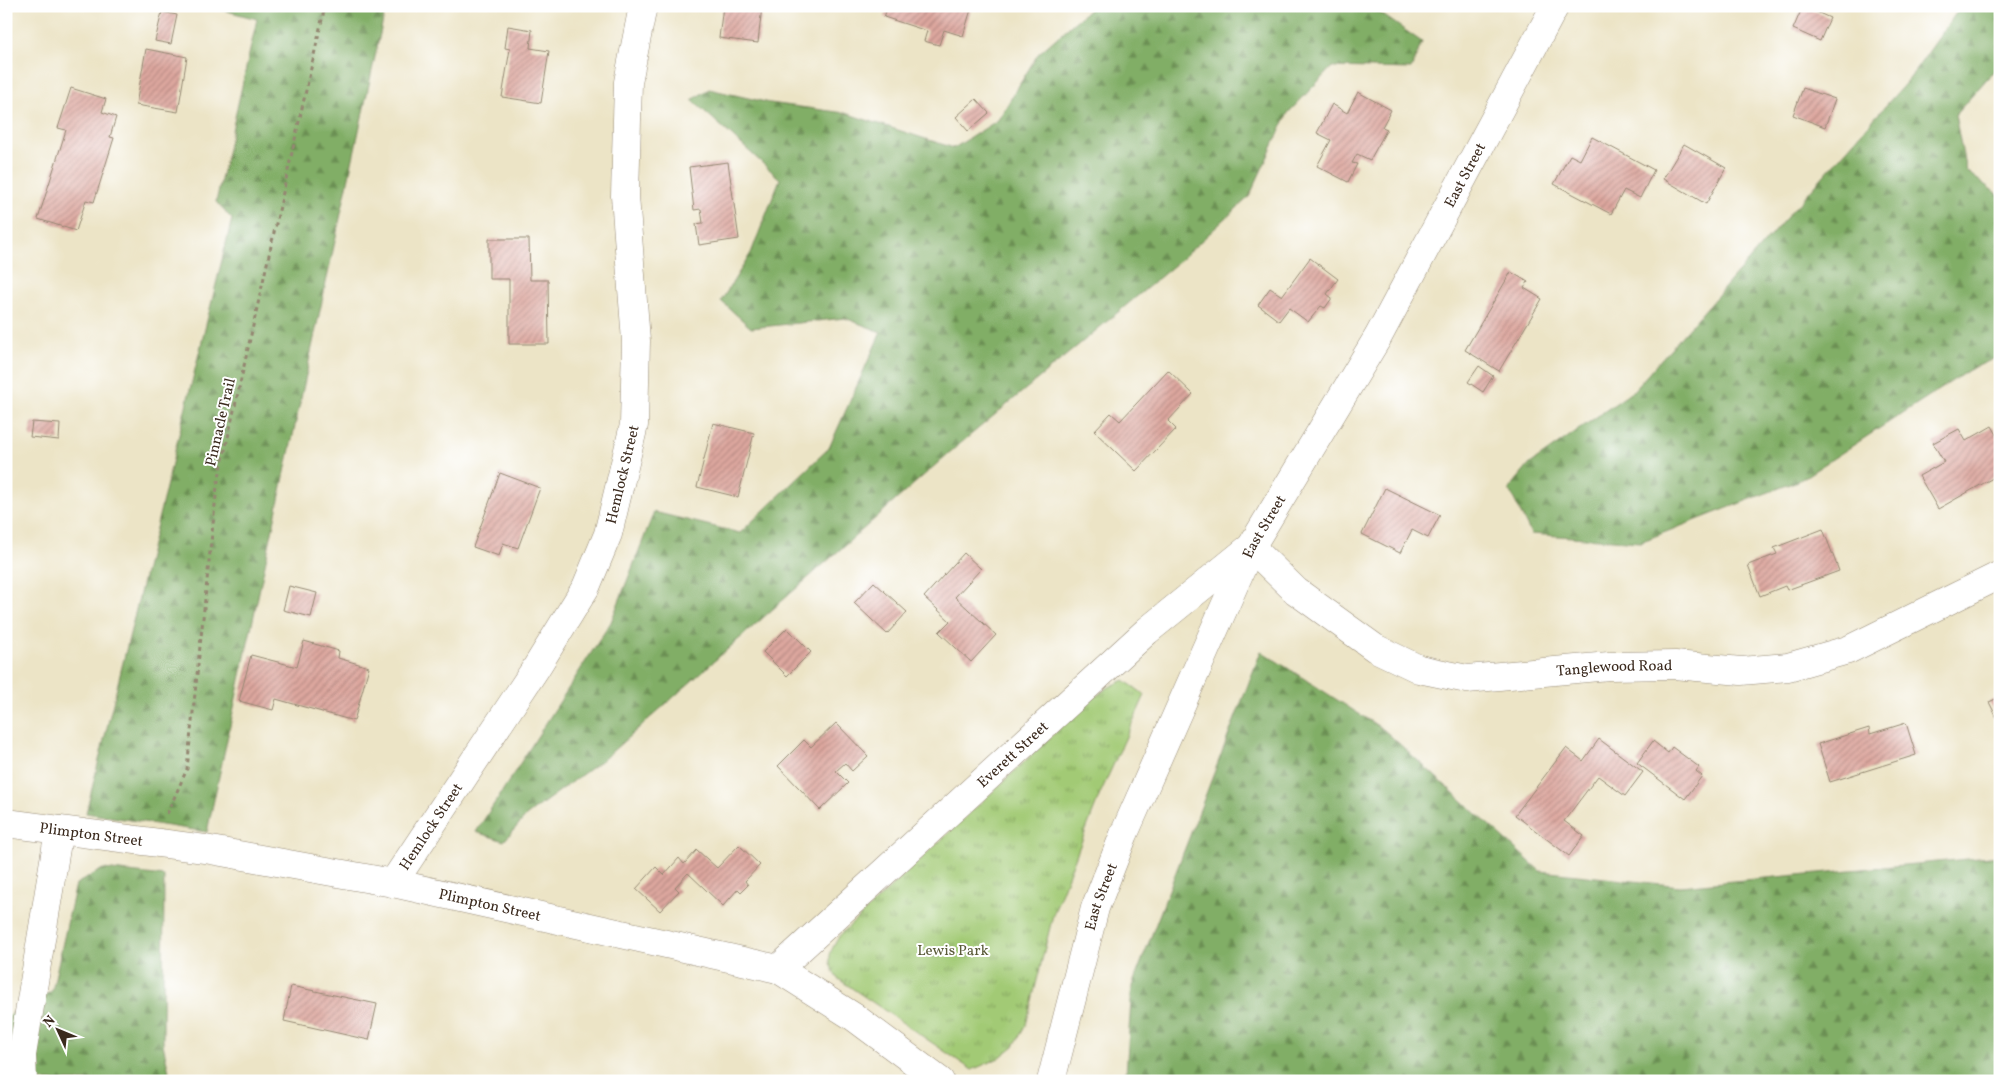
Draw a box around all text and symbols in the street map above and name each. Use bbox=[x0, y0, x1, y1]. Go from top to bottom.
street label: East Street bbox=[1440, 140, 1492, 212]
street label: Pinnacle Trail bbox=[201, 376, 242, 469]
street label: Hemlock Street bbox=[602, 423, 646, 526]
street label: East Street bbox=[1238, 491, 1292, 562]
street label: Tanglewood Road bbox=[1556, 656, 1673, 683]
street label: Everett Street bbox=[973, 717, 1054, 793]
street label: Hemlock Street bbox=[395, 779, 469, 875]
street label: Plimpton Street bbox=[38, 818, 144, 853]
street label: East Street bbox=[1081, 860, 1124, 933]
street label: Plimpton Street bbox=[436, 885, 543, 928]
park label: Lewis Park bbox=[917, 941, 989, 962]
north arrow bbox=[32, 1004, 82, 1054]
text: N bbox=[39, 1012, 60, 1032]

